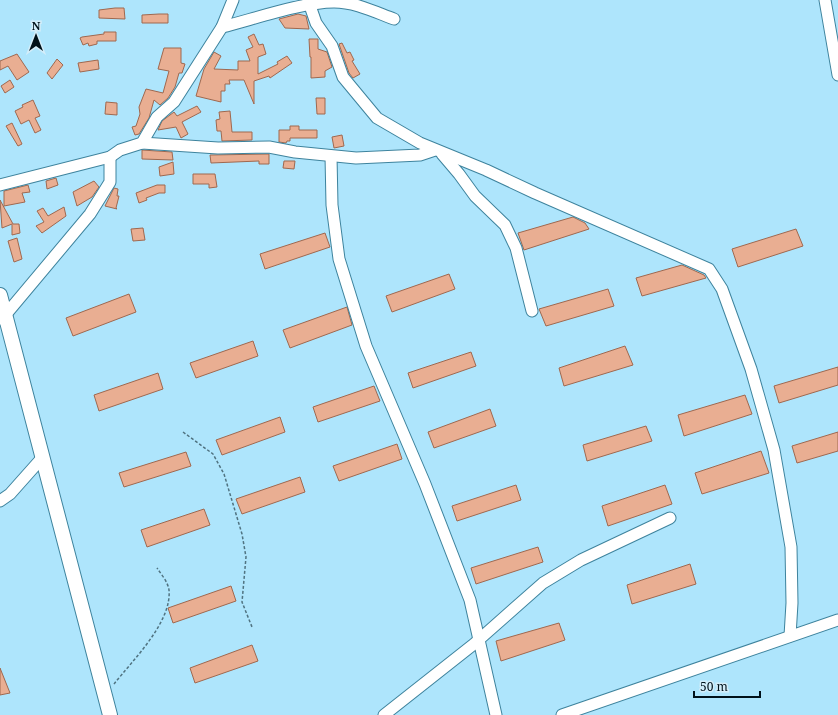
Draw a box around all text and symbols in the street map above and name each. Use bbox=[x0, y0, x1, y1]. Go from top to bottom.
north arrow bbox=[16, 16, 56, 56]
text: N bbox=[32, 18, 41, 33]
scale bar bbox=[694, 673, 760, 699]
text: 50 m bbox=[700, 678, 728, 695]

